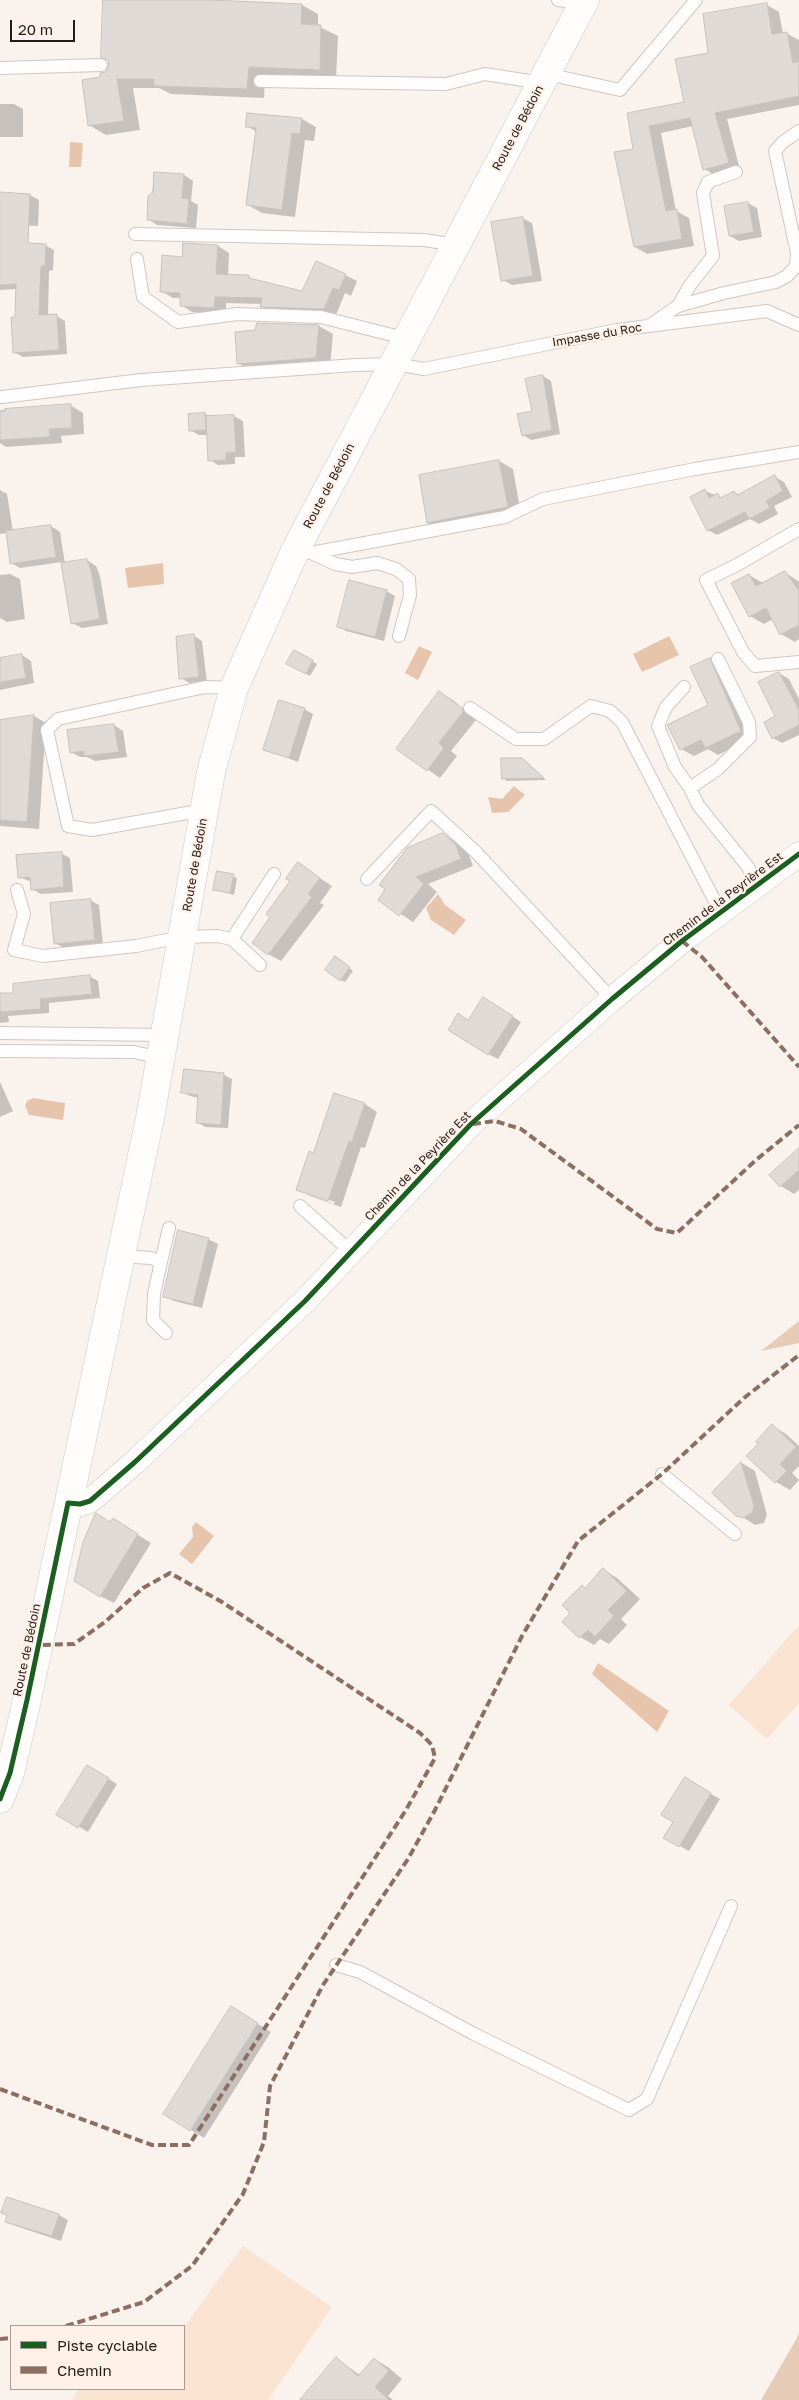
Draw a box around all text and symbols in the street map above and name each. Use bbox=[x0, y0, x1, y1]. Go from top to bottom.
scale bar bbox=[12, 10, 78, 42]
text: 20 m bbox=[18, 20, 53, 38]
street label: Route de Bédoin bbox=[489, 83, 547, 173]
street label: Impasse du Roc bbox=[551, 320, 643, 350]
street label: Route de Bédoin bbox=[300, 441, 358, 531]
street label: Route de Bédoin bbox=[180, 817, 210, 913]
street label: Chemin de la Peyrière Est bbox=[660, 849, 786, 949]
street label: Chemin de la Peyrière Est bbox=[362, 1108, 474, 1224]
street label: Route de Bédoin bbox=[10, 1602, 44, 1698]
legend bbox=[10, 2325, 185, 2390]
text: Piste cyclable bbox=[57, 2336, 157, 2354]
text: Chemin bbox=[57, 2361, 112, 2379]

